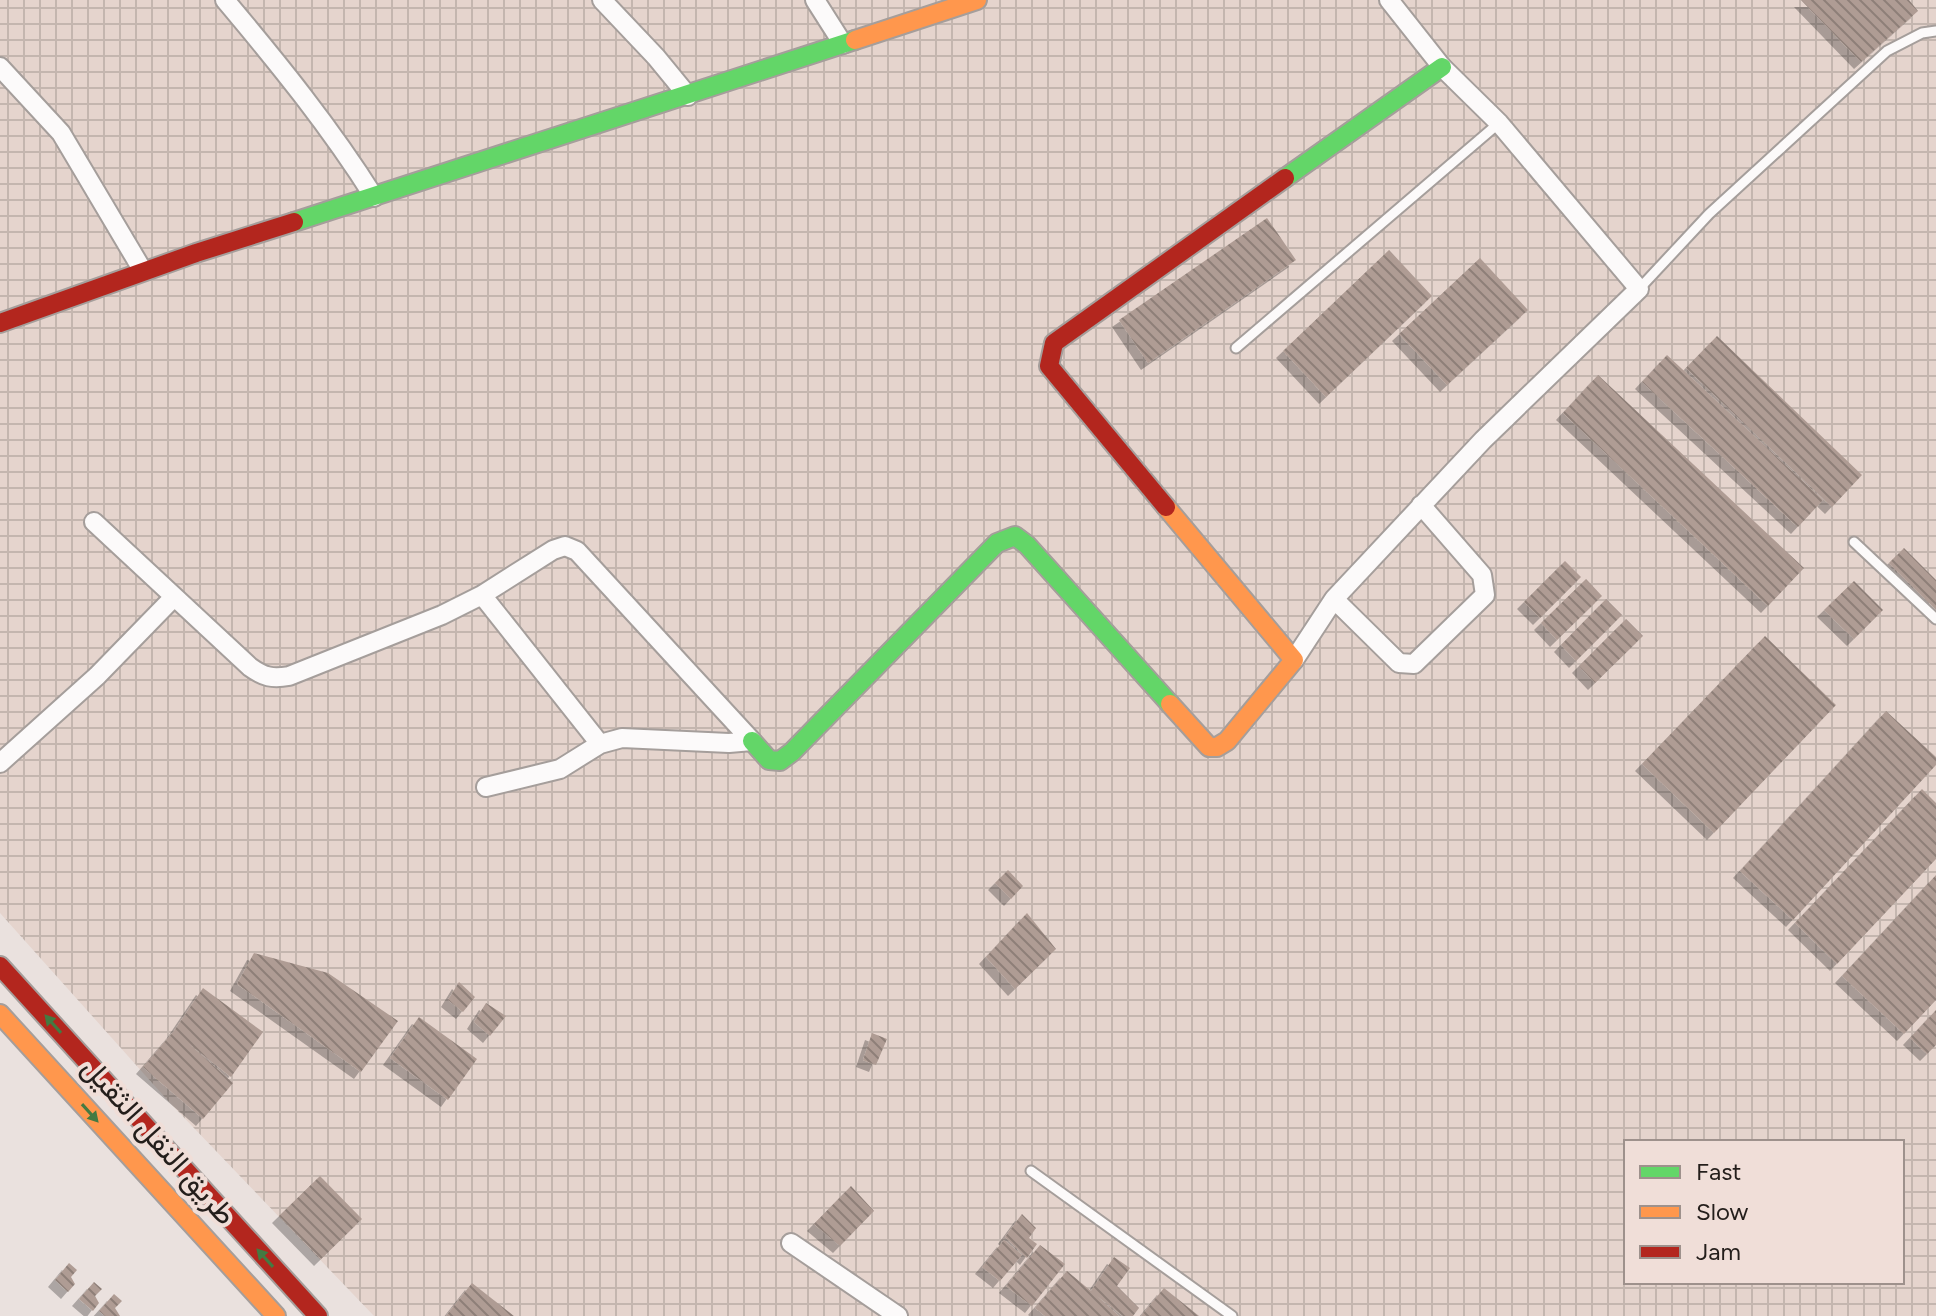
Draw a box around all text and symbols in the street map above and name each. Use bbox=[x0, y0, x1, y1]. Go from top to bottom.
one-way arrow bbox=[44, 1015, 62, 1034]
street label: طريق النقل الثقيل bbox=[74, 1049, 244, 1232]
one-way arrow bbox=[81, 1103, 98, 1123]
legend bbox=[1624, 1140, 1904, 1284]
text: Fast bbox=[1696, 1157, 1741, 1186]
text: Slow bbox=[1696, 1197, 1749, 1226]
text: Jam bbox=[1696, 1237, 1741, 1266]
one-way arrow bbox=[257, 1249, 275, 1268]

